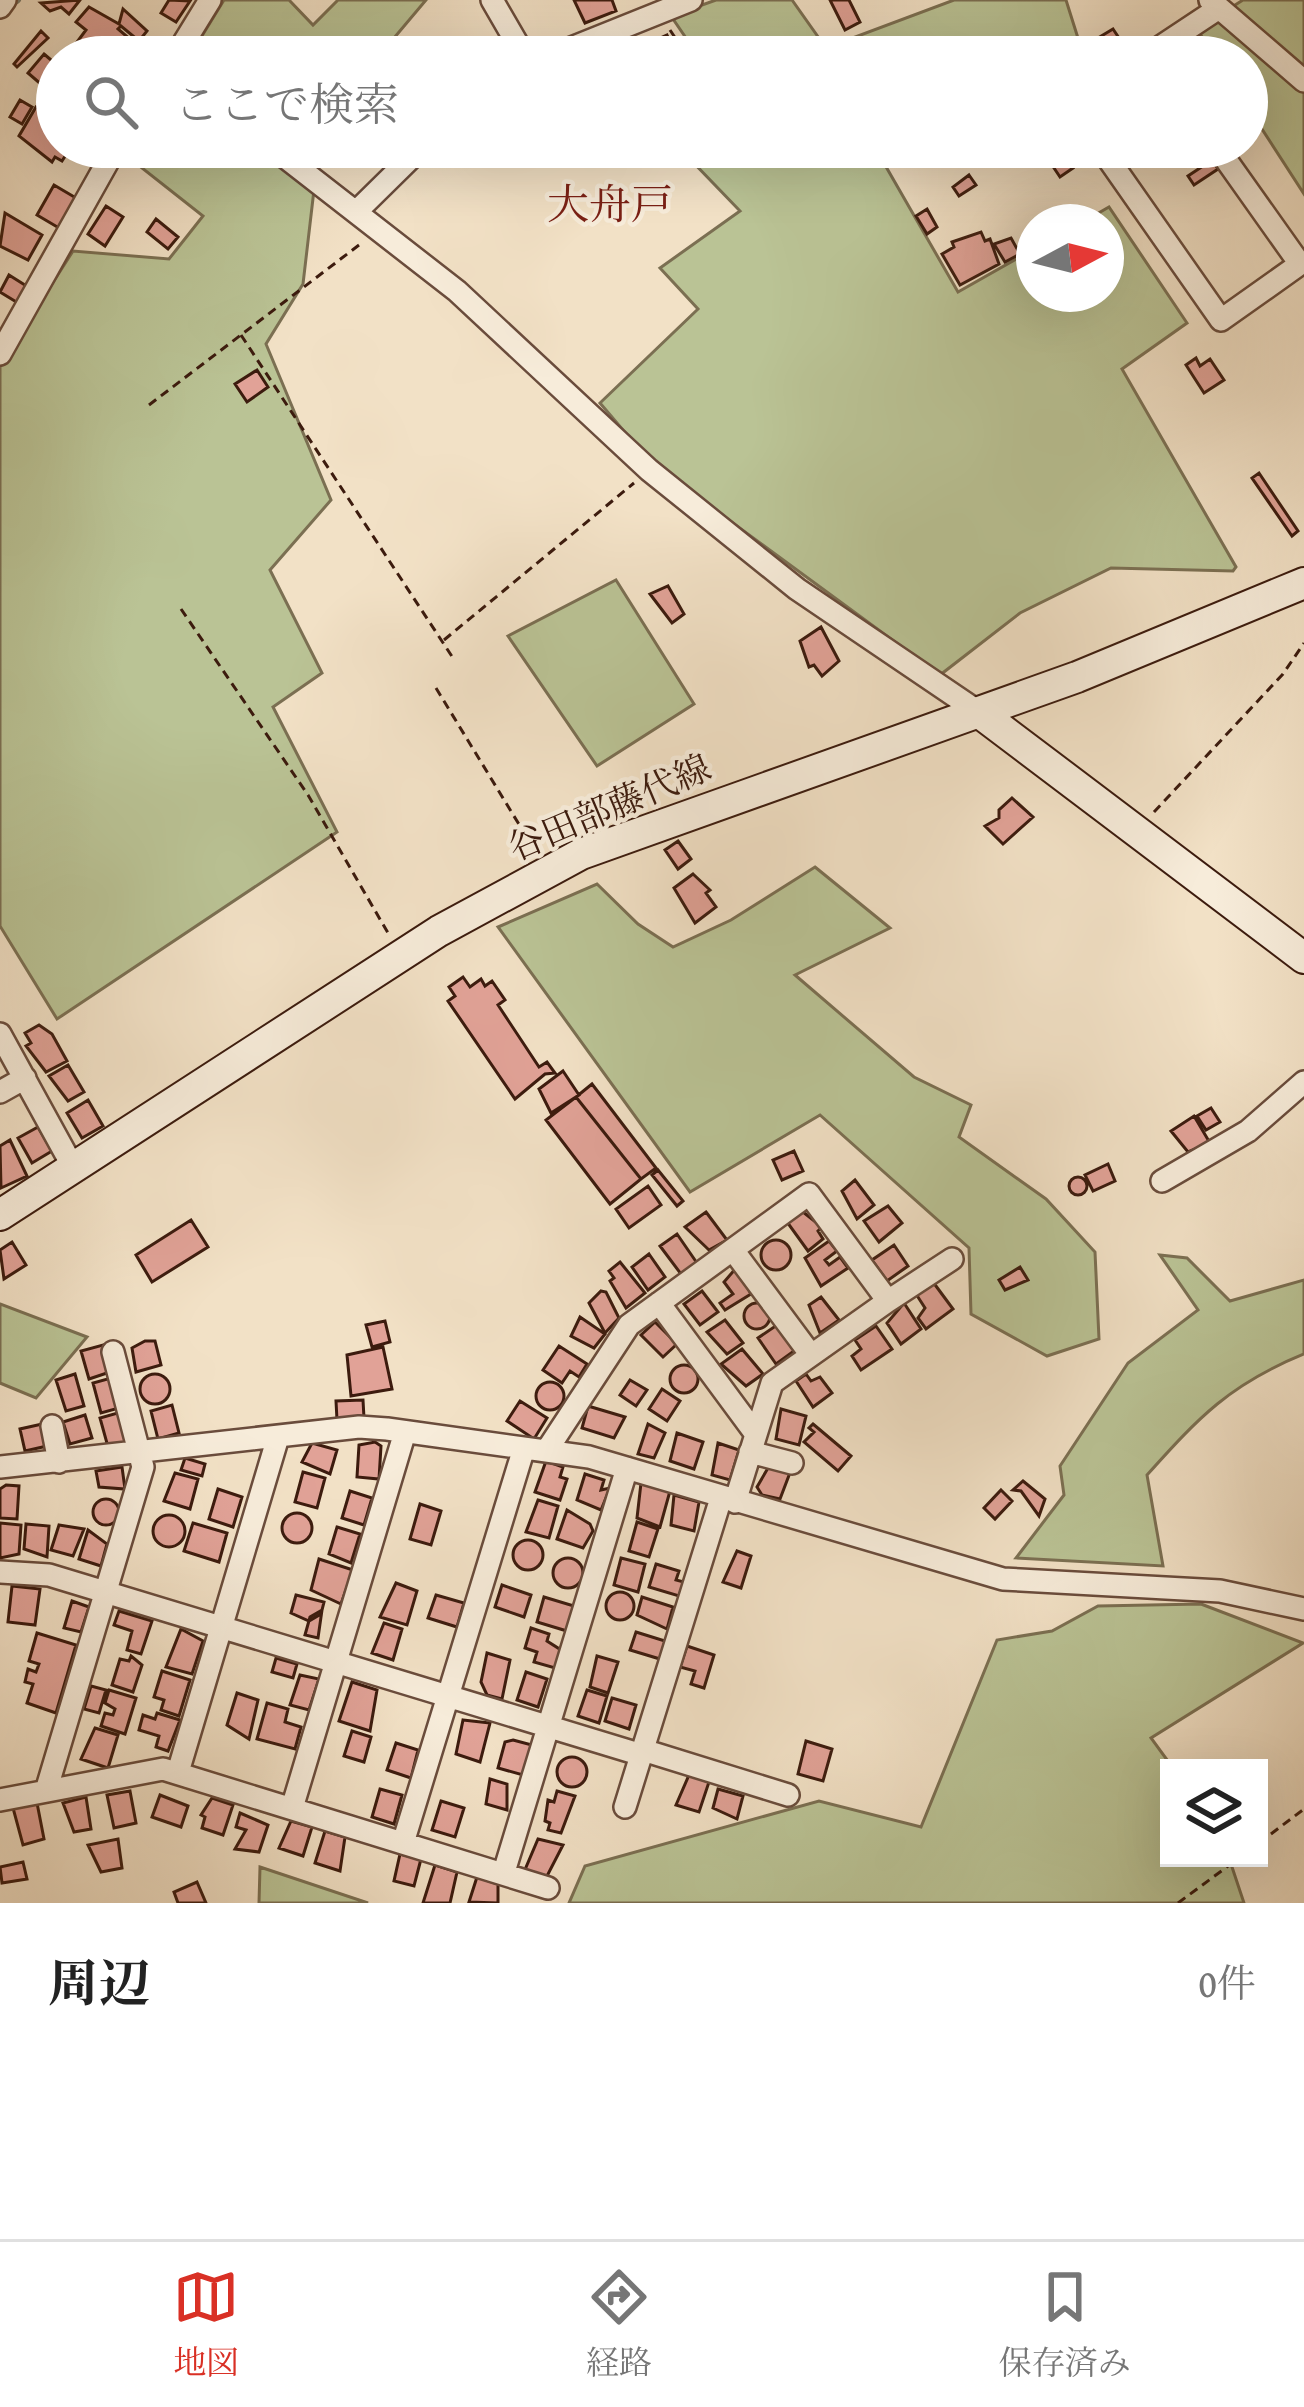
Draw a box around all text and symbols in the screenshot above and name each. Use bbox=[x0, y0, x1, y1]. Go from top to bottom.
search box bbox=[36, 36, 1268, 168]
icon: search bbox=[78, 69, 144, 135]
text: ここで検索 bbox=[174, 71, 399, 136]
district label: 大舟戸 bbox=[547, 173, 673, 234]
north arrow bbox=[1016, 204, 1124, 312]
street label: 谷田部藤代線 bbox=[499, 740, 719, 873]
map controls bbox=[1160, 1759, 1268, 1867]
button: layers bbox=[1160, 1759, 1268, 1867]
text: 周辺 bbox=[48, 1945, 150, 2020]
text: 0件 bbox=[1198, 1954, 1256, 2011]
tab: 地図 bbox=[173, 2264, 239, 2386]
tab: 経路 bbox=[586, 2264, 652, 2386]
tab: 保存済み bbox=[999, 2264, 1131, 2386]

